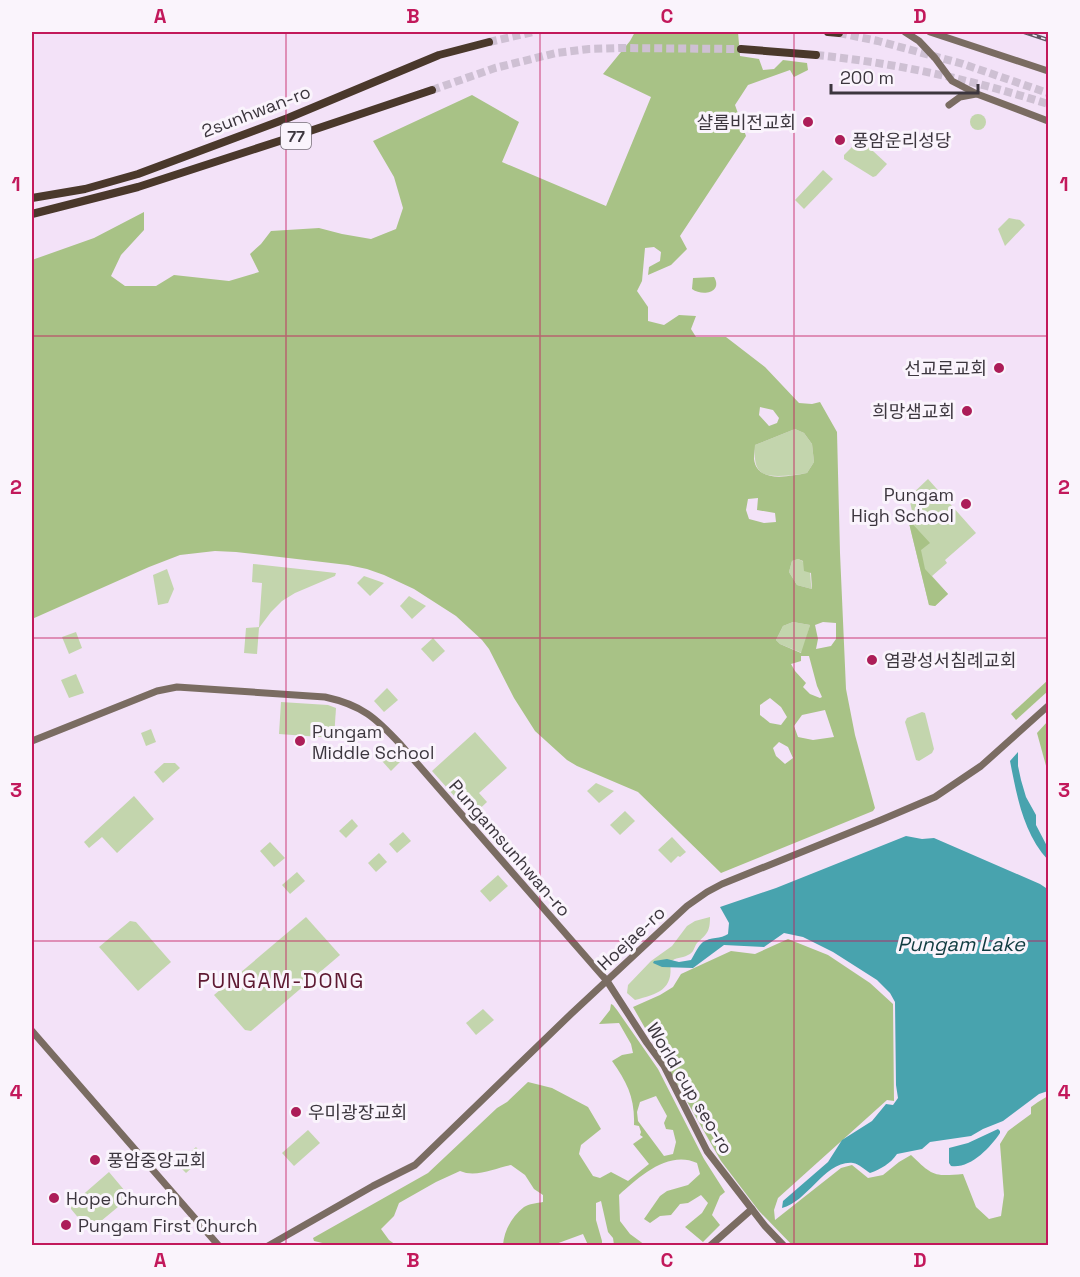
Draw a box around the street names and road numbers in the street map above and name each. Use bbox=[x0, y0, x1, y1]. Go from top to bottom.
street label: 2sunhwan-ro bbox=[198, 80, 314, 142]
road number: 77 bbox=[281, 123, 311, 149]
street label: Pungamsunhwan-ro bbox=[444, 775, 576, 921]
street label: Hoejae-ro bbox=[592, 901, 670, 975]
street label: World cup seo-ro bbox=[642, 1018, 738, 1158]

